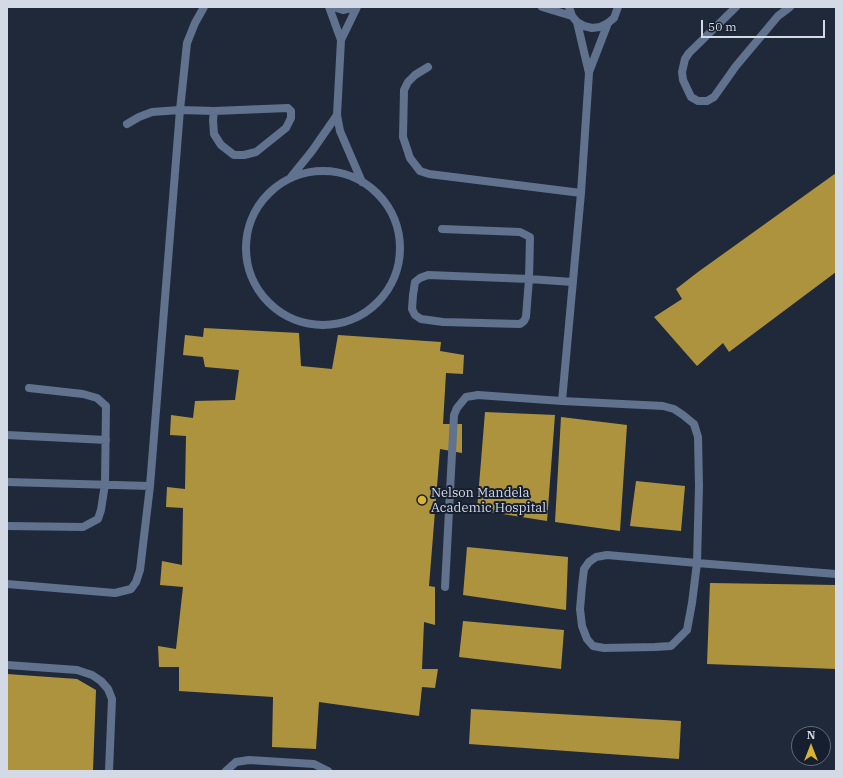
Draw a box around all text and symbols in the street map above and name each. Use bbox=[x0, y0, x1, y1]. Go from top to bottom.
scale bar bbox=[703, 12, 827, 38]
text: 50 m bbox=[708, 19, 737, 34]
place label: Nelson Mandela Academic Hospital bbox=[431, 485, 546, 516]
marker: Nelson Mandela Academic Hospital bbox=[416, 494, 428, 506]
north arrow bbox=[791, 726, 831, 766]
text: N bbox=[807, 728, 815, 742]

